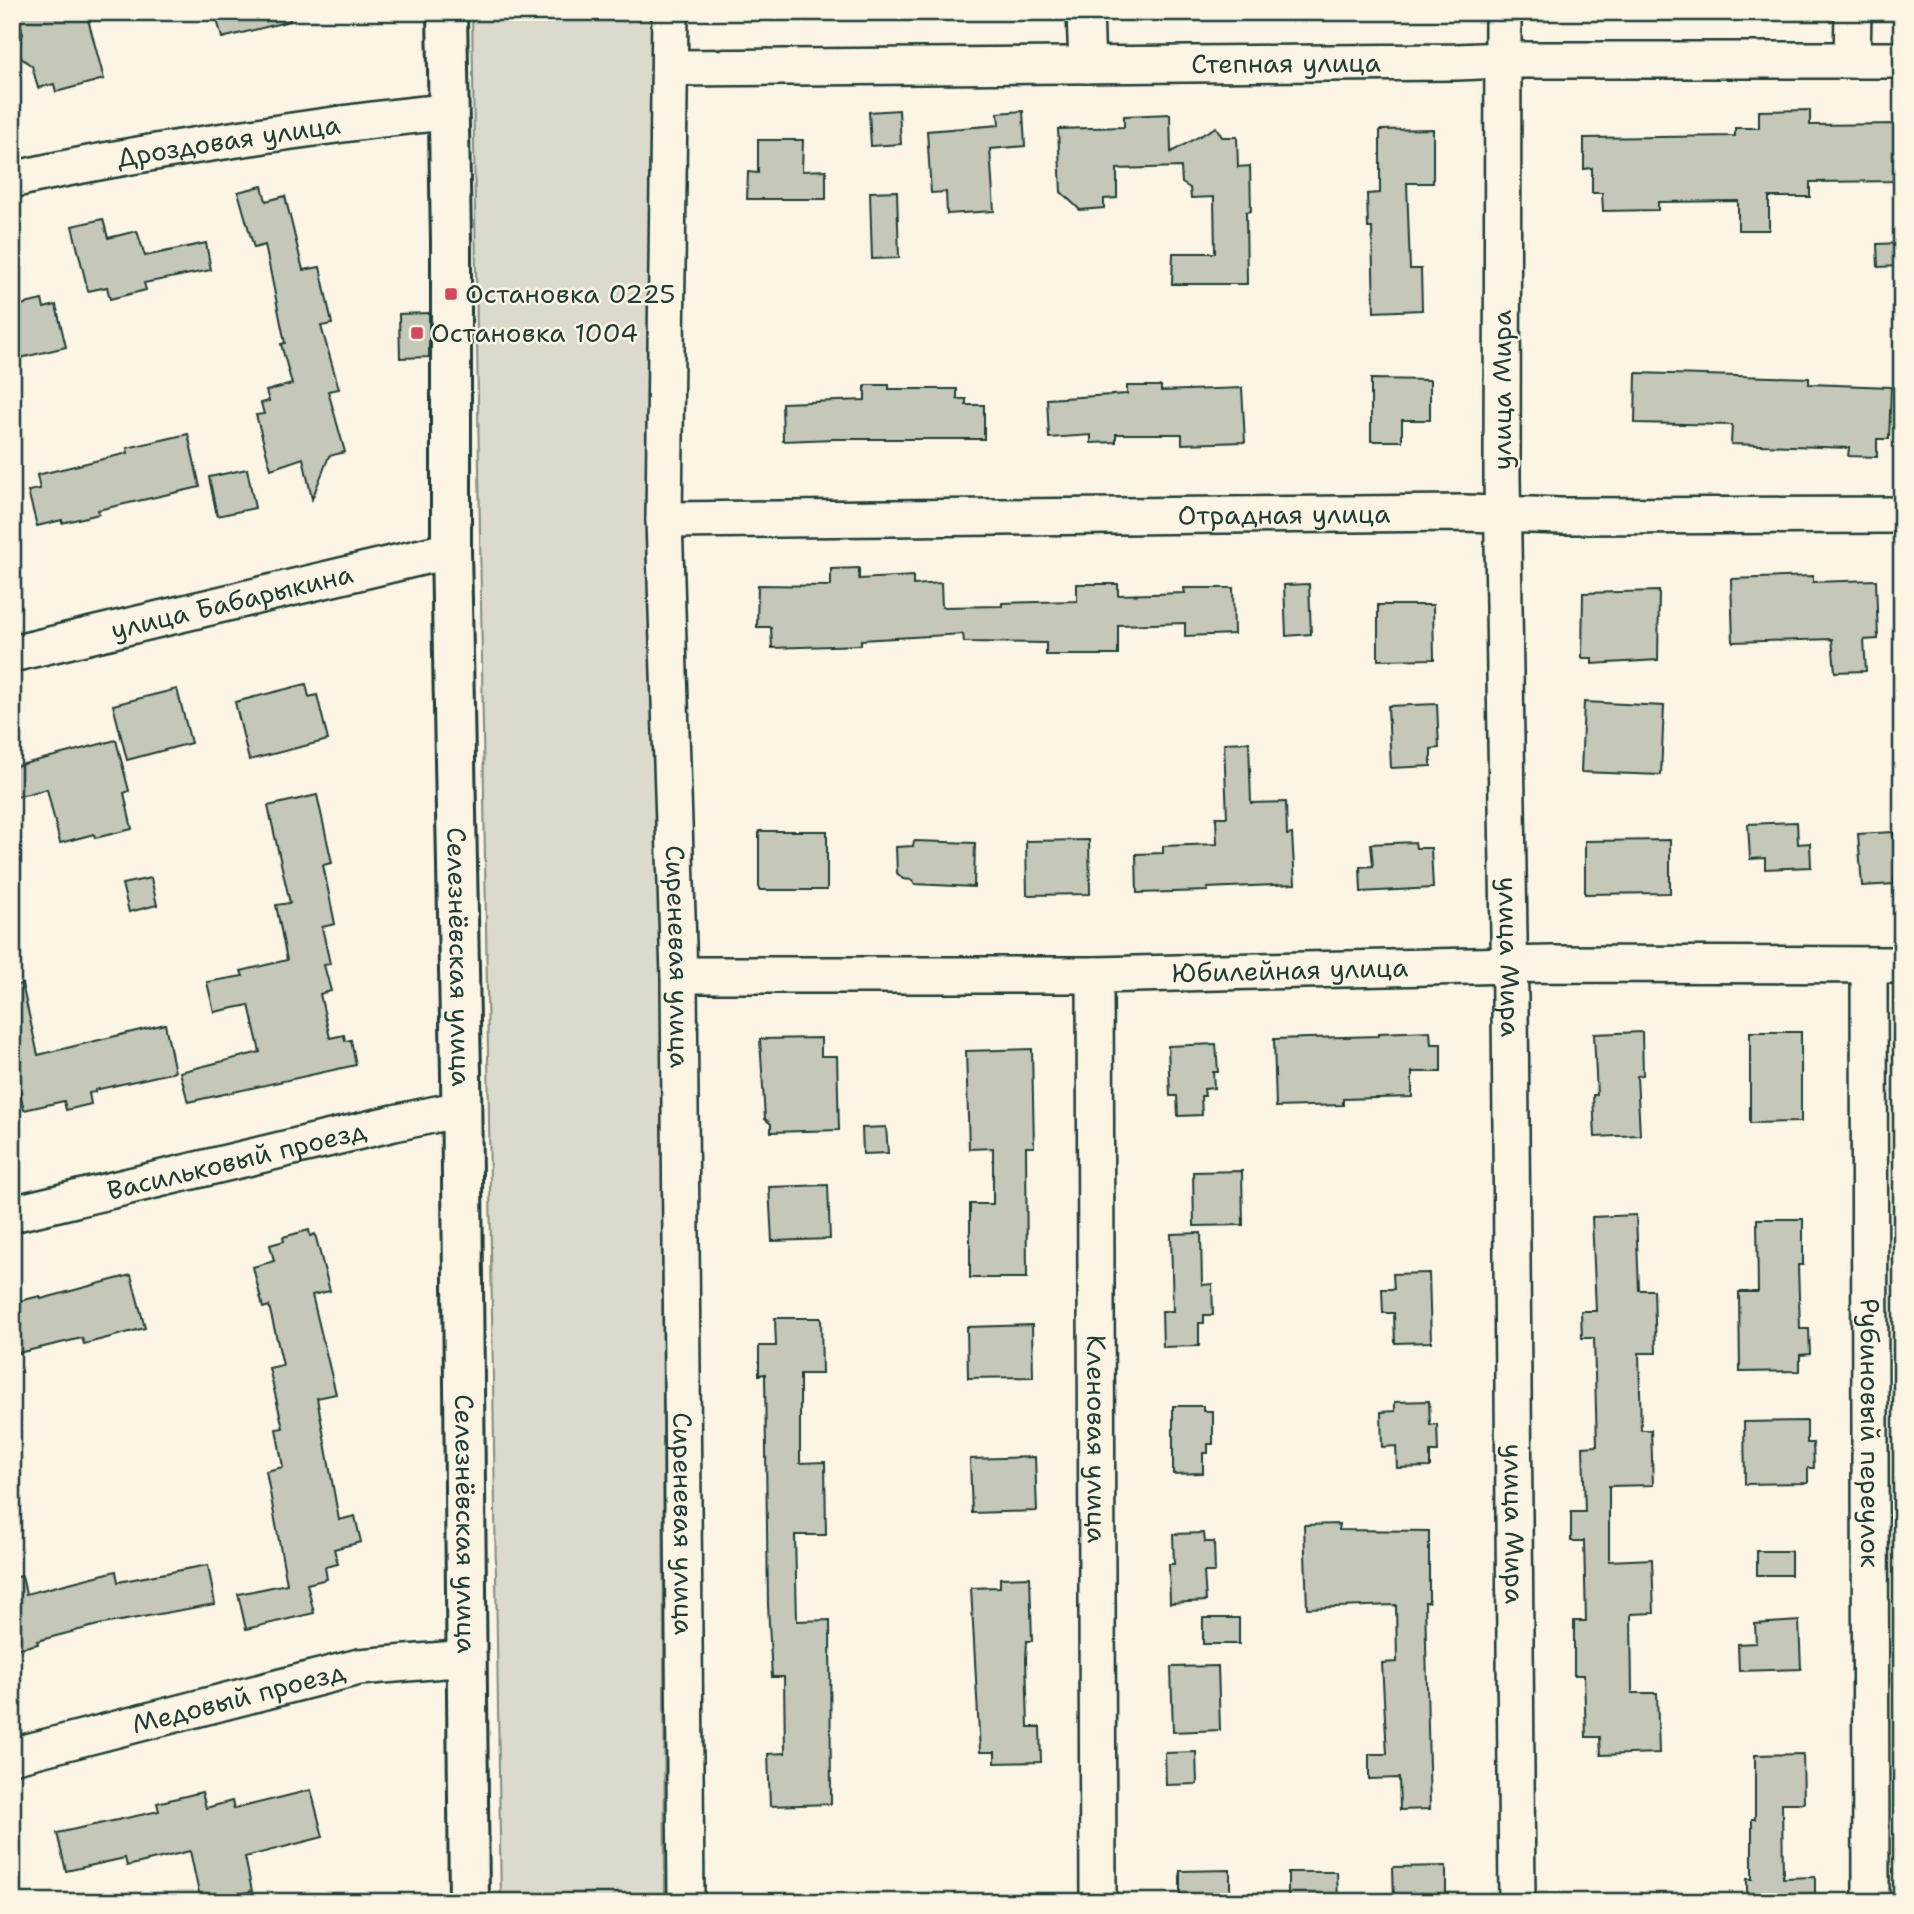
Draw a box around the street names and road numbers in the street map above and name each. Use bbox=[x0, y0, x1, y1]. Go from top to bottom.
street label: Степная улица bbox=[1191, 45, 1381, 81]
street label: Дроздовая улица bbox=[114, 106, 342, 175]
street label: улица Мира bbox=[1484, 310, 1519, 470]
street label: Отрадная улица bbox=[1178, 496, 1390, 533]
street label: улица Бабарыкина bbox=[107, 556, 356, 647]
street label: Селезнёвская улица bbox=[439, 827, 479, 1087]
street label: Сиреневая улица bbox=[658, 845, 698, 1068]
street label: улица Мира bbox=[1491, 877, 1528, 1037]
street label: Юбилейная улица bbox=[1171, 949, 1409, 990]
street label: Васильковый проезд bbox=[104, 1112, 370, 1208]
street label: Рубиновый переулок bbox=[1853, 1298, 1888, 1568]
street label: Кленовая улица bbox=[1079, 1335, 1115, 1543]
street label: Селезнёвская улица bbox=[447, 1394, 485, 1654]
street label: Сиреневая улица bbox=[665, 1412, 702, 1635]
street label: улица Мира bbox=[1496, 1444, 1533, 1604]
street label: Медовый проезд bbox=[128, 1653, 349, 1742]

